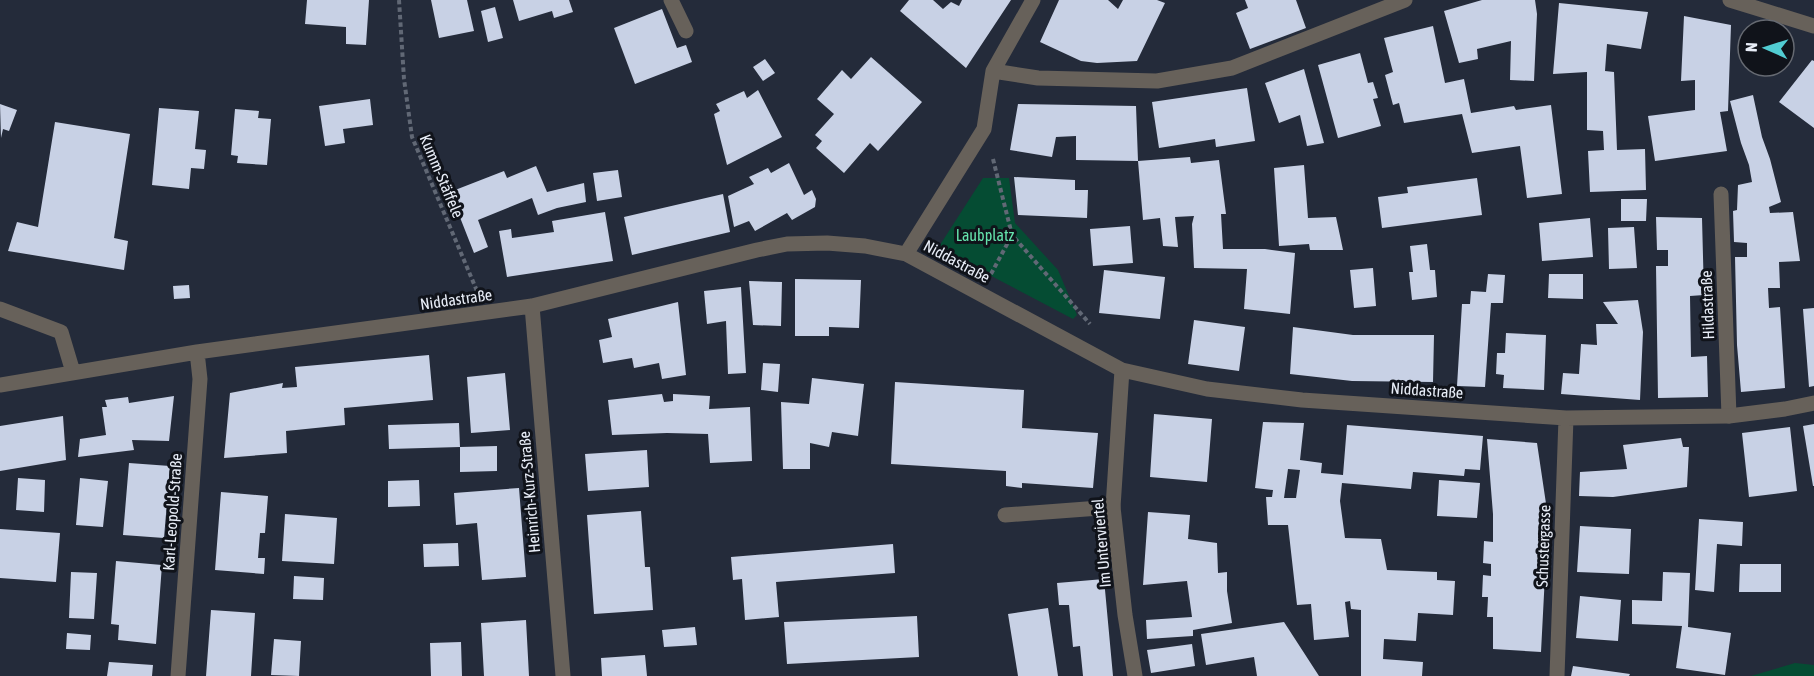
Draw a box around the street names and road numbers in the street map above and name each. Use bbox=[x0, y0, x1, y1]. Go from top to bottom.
street label: Kumm-Stäffele bbox=[416, 132, 468, 220]
street label: Niddastraße bbox=[921, 236, 993, 286]
street label: Hildastraße bbox=[1697, 270, 1717, 340]
street label: Niddastraße bbox=[419, 285, 493, 313]
street label: Niddastraße bbox=[1390, 378, 1464, 402]
street label: Heinrich-Kurz-Straße bbox=[515, 430, 543, 554]
street label: Karl-Leopold-Straße bbox=[159, 453, 186, 571]
street label: Im Unterviertel bbox=[1088, 497, 1114, 588]
street label: Schustergasse bbox=[1533, 505, 1554, 587]

